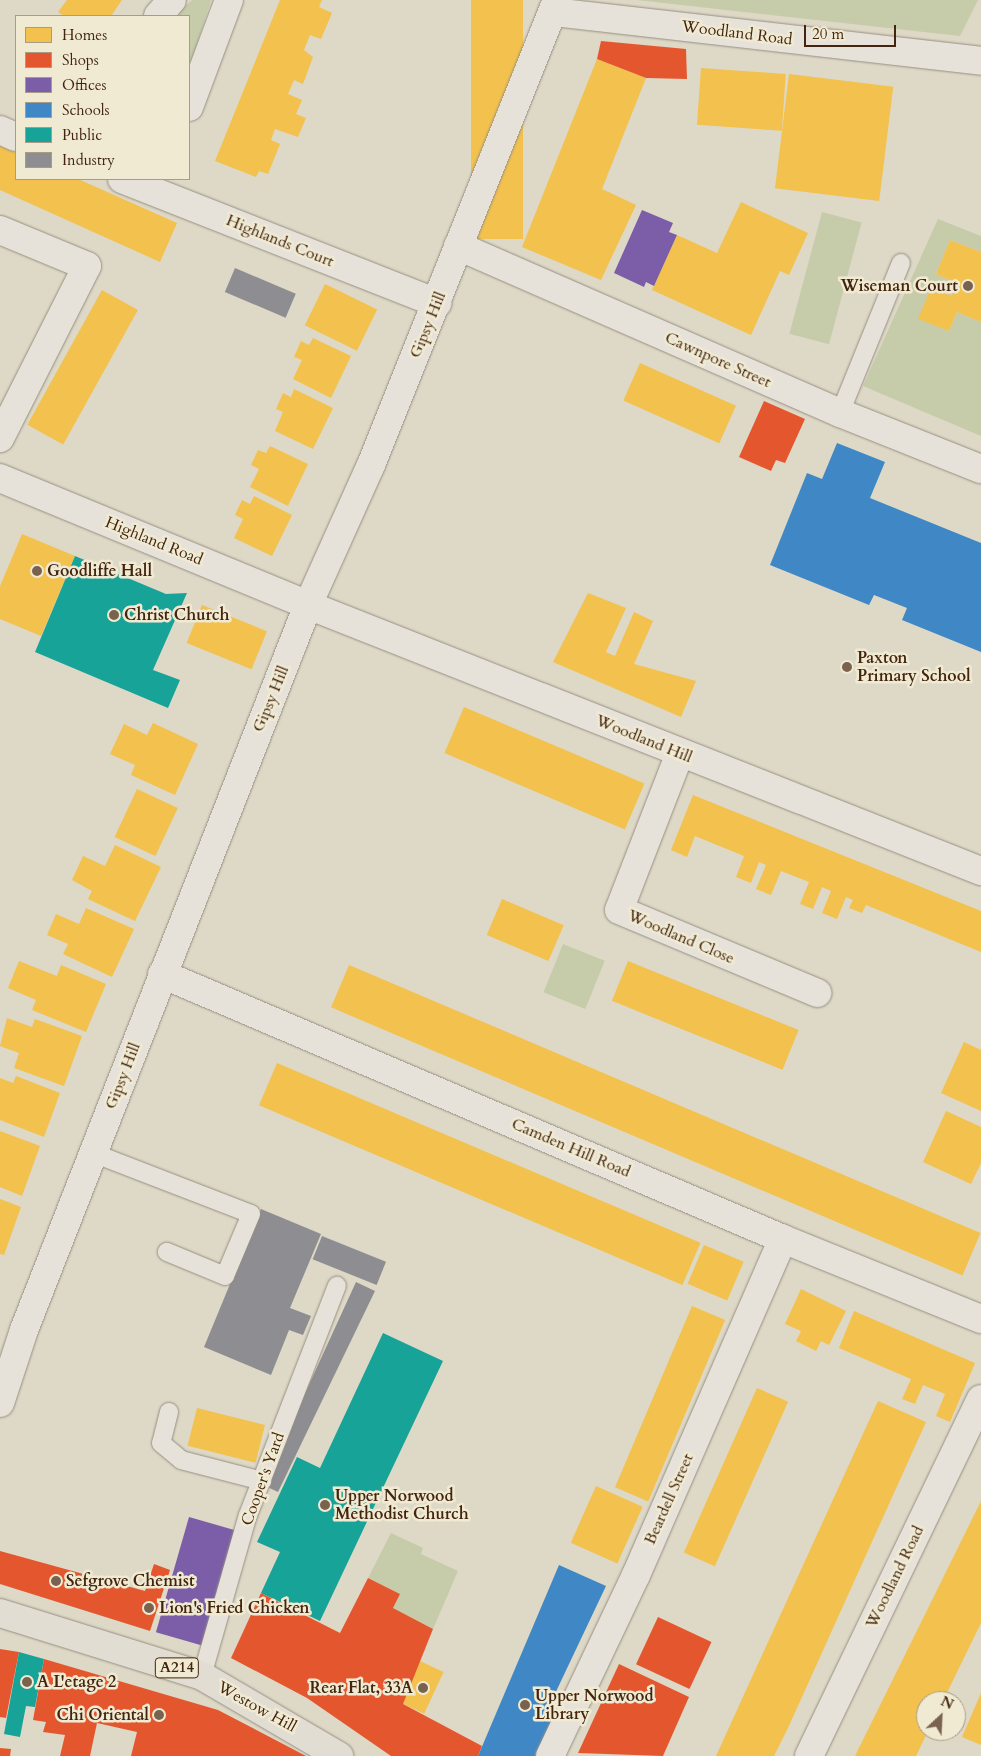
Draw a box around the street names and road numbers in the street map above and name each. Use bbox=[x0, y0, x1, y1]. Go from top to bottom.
street label: Woodland Road bbox=[680, 17, 794, 49]
street label: Highlands Court bbox=[223, 211, 337, 271]
street label: Gipsy Hill bbox=[406, 289, 450, 361]
street label: Cawnpore Street bbox=[662, 328, 774, 392]
street label: Highland Road bbox=[102, 513, 206, 569]
street label: Gipsy Hill bbox=[249, 663, 293, 735]
street label: Woodland Hill bbox=[593, 711, 695, 767]
street label: Woodland Close bbox=[625, 906, 737, 968]
street label: Gipsy Hill bbox=[102, 1040, 144, 1112]
street label: Camden Hill Road bbox=[509, 1114, 633, 1182]
street label: Cooper's Yard bbox=[237, 1430, 289, 1528]
street label: Beardell Street bbox=[640, 1451, 698, 1547]
street label: Woodland Road bbox=[862, 1523, 928, 1631]
road number: A214 bbox=[154, 1656, 200, 1680]
street label: Westow Hill bbox=[214, 1677, 300, 1737]

